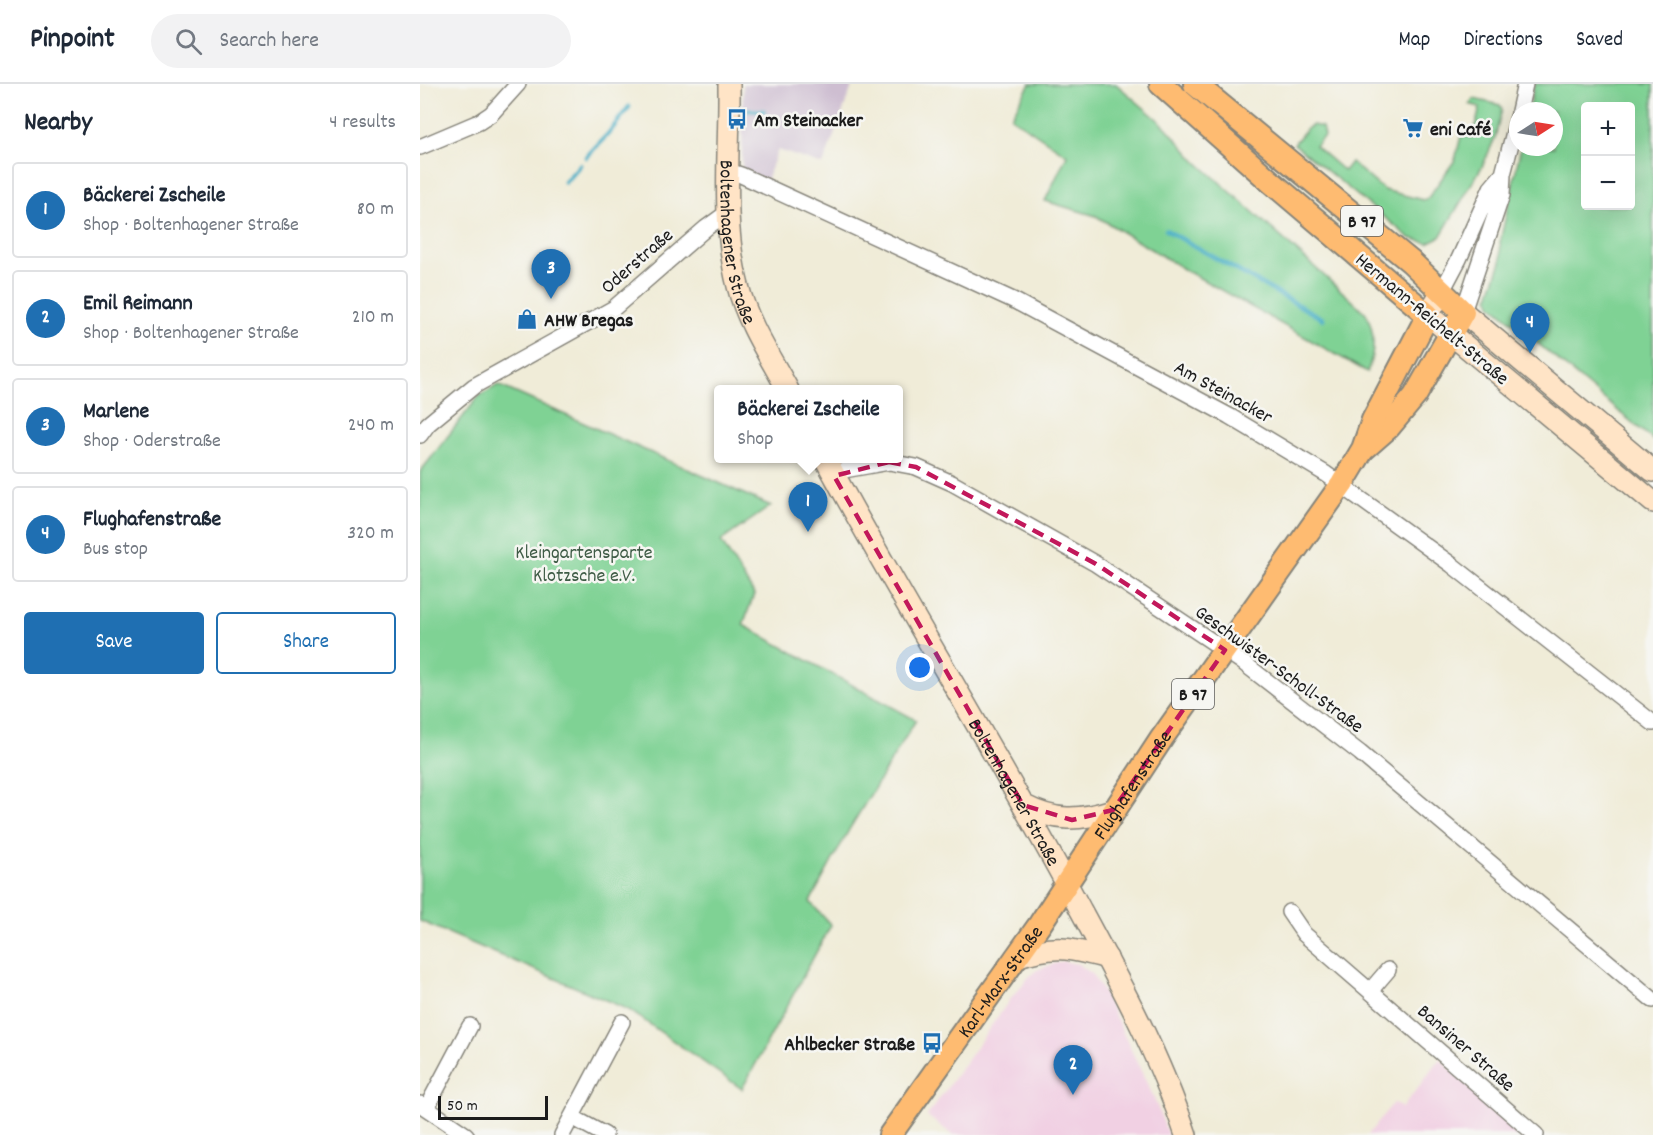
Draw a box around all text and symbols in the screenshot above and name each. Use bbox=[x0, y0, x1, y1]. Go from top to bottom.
search box bbox=[151, 14, 571, 68]
text: Pinpoint bbox=[30, 21, 115, 61]
icon: search bbox=[172, 25, 205, 58]
text: Search here bbox=[220, 26, 319, 57]
text: Map bbox=[1399, 26, 1430, 56]
text: Directions bbox=[1463, 26, 1543, 56]
text: Saved bbox=[1576, 26, 1623, 56]
north arrow bbox=[1509, 102, 1563, 156]
map controls bbox=[1581, 102, 1635, 210]
button: + bbox=[1581, 102, 1635, 156]
text: Nearby bbox=[24, 105, 92, 142]
bus stop icon: Am Steinacker bbox=[725, 107, 749, 131]
place label: Am Steinacker bbox=[754, 108, 864, 136]
text: 4 results bbox=[329, 109, 396, 137]
supermarket icon: eni Café bbox=[1401, 116, 1425, 140]
place label: eni Café bbox=[1430, 117, 1492, 145]
button: − bbox=[1581, 156, 1635, 210]
street label: Boltenhagener Straße bbox=[710, 160, 762, 330]
text: Bäckerei Zscheile bbox=[83, 181, 225, 212]
text: 1 bbox=[43, 196, 48, 224]
text: 80 m bbox=[357, 196, 394, 224]
road number: B 97 bbox=[1341, 206, 1383, 236]
text: Shop · Boltenhagener Straße bbox=[83, 212, 299, 240]
street label: Oderstraße bbox=[596, 223, 681, 302]
street label: Hermann-Reichelt-Straße bbox=[1348, 247, 1514, 393]
pin: 3 bbox=[532, 250, 570, 299]
text: Emil Reimann bbox=[83, 289, 193, 320]
text: 2 bbox=[41, 304, 50, 332]
text: 210 m bbox=[352, 304, 394, 332]
pin: 4 bbox=[1510, 304, 1550, 353]
shop icon: AHW Bregas bbox=[515, 307, 539, 331]
place label: AHW Bregas bbox=[544, 308, 633, 336]
text: Shop · Boltenhagener Straße bbox=[83, 320, 299, 348]
street label: Am Steinacker bbox=[1168, 355, 1277, 433]
popup bbox=[714, 385, 903, 463]
text: Bäckerei Zscheile bbox=[737, 395, 880, 426]
text: Marlene bbox=[83, 397, 149, 428]
text: 3 bbox=[41, 412, 50, 440]
text: 240 m bbox=[348, 412, 394, 440]
text: Shop bbox=[737, 426, 773, 454]
text: Shop · Oderstraße bbox=[83, 428, 221, 456]
pin: 1 bbox=[788, 482, 828, 532]
text: Flughafenstraße bbox=[83, 505, 221, 536]
text: 4 bbox=[41, 520, 50, 548]
text: 320 m bbox=[347, 520, 394, 548]
text: Bus stop bbox=[83, 536, 148, 564]
park label: Kleingartensparte Klotzsche e.V. bbox=[515, 540, 653, 591]
street label: Geschwister-Scholl-Straße bbox=[1188, 600, 1369, 741]
button: Save bbox=[24, 612, 204, 674]
button: Share bbox=[216, 612, 396, 674]
your location bbox=[905, 653, 934, 682]
road number: B 97 bbox=[1172, 679, 1214, 709]
street label: Boltenhagener Straße bbox=[959, 714, 1066, 872]
street label: Flughafenstraße bbox=[1088, 725, 1180, 846]
street label: Karl-Marx-Straße bbox=[952, 921, 1052, 1045]
street label: Bansiner Straße bbox=[1410, 999, 1520, 1100]
bus stop icon: Ahlbecker Straße bbox=[920, 1031, 944, 1055]
place label: Ahlbecker Straße bbox=[784, 1032, 915, 1060]
pin: 2 bbox=[1054, 1046, 1092, 1095]
scale bar bbox=[438, 1093, 548, 1120]
text: 50 m bbox=[447, 1095, 478, 1118]

